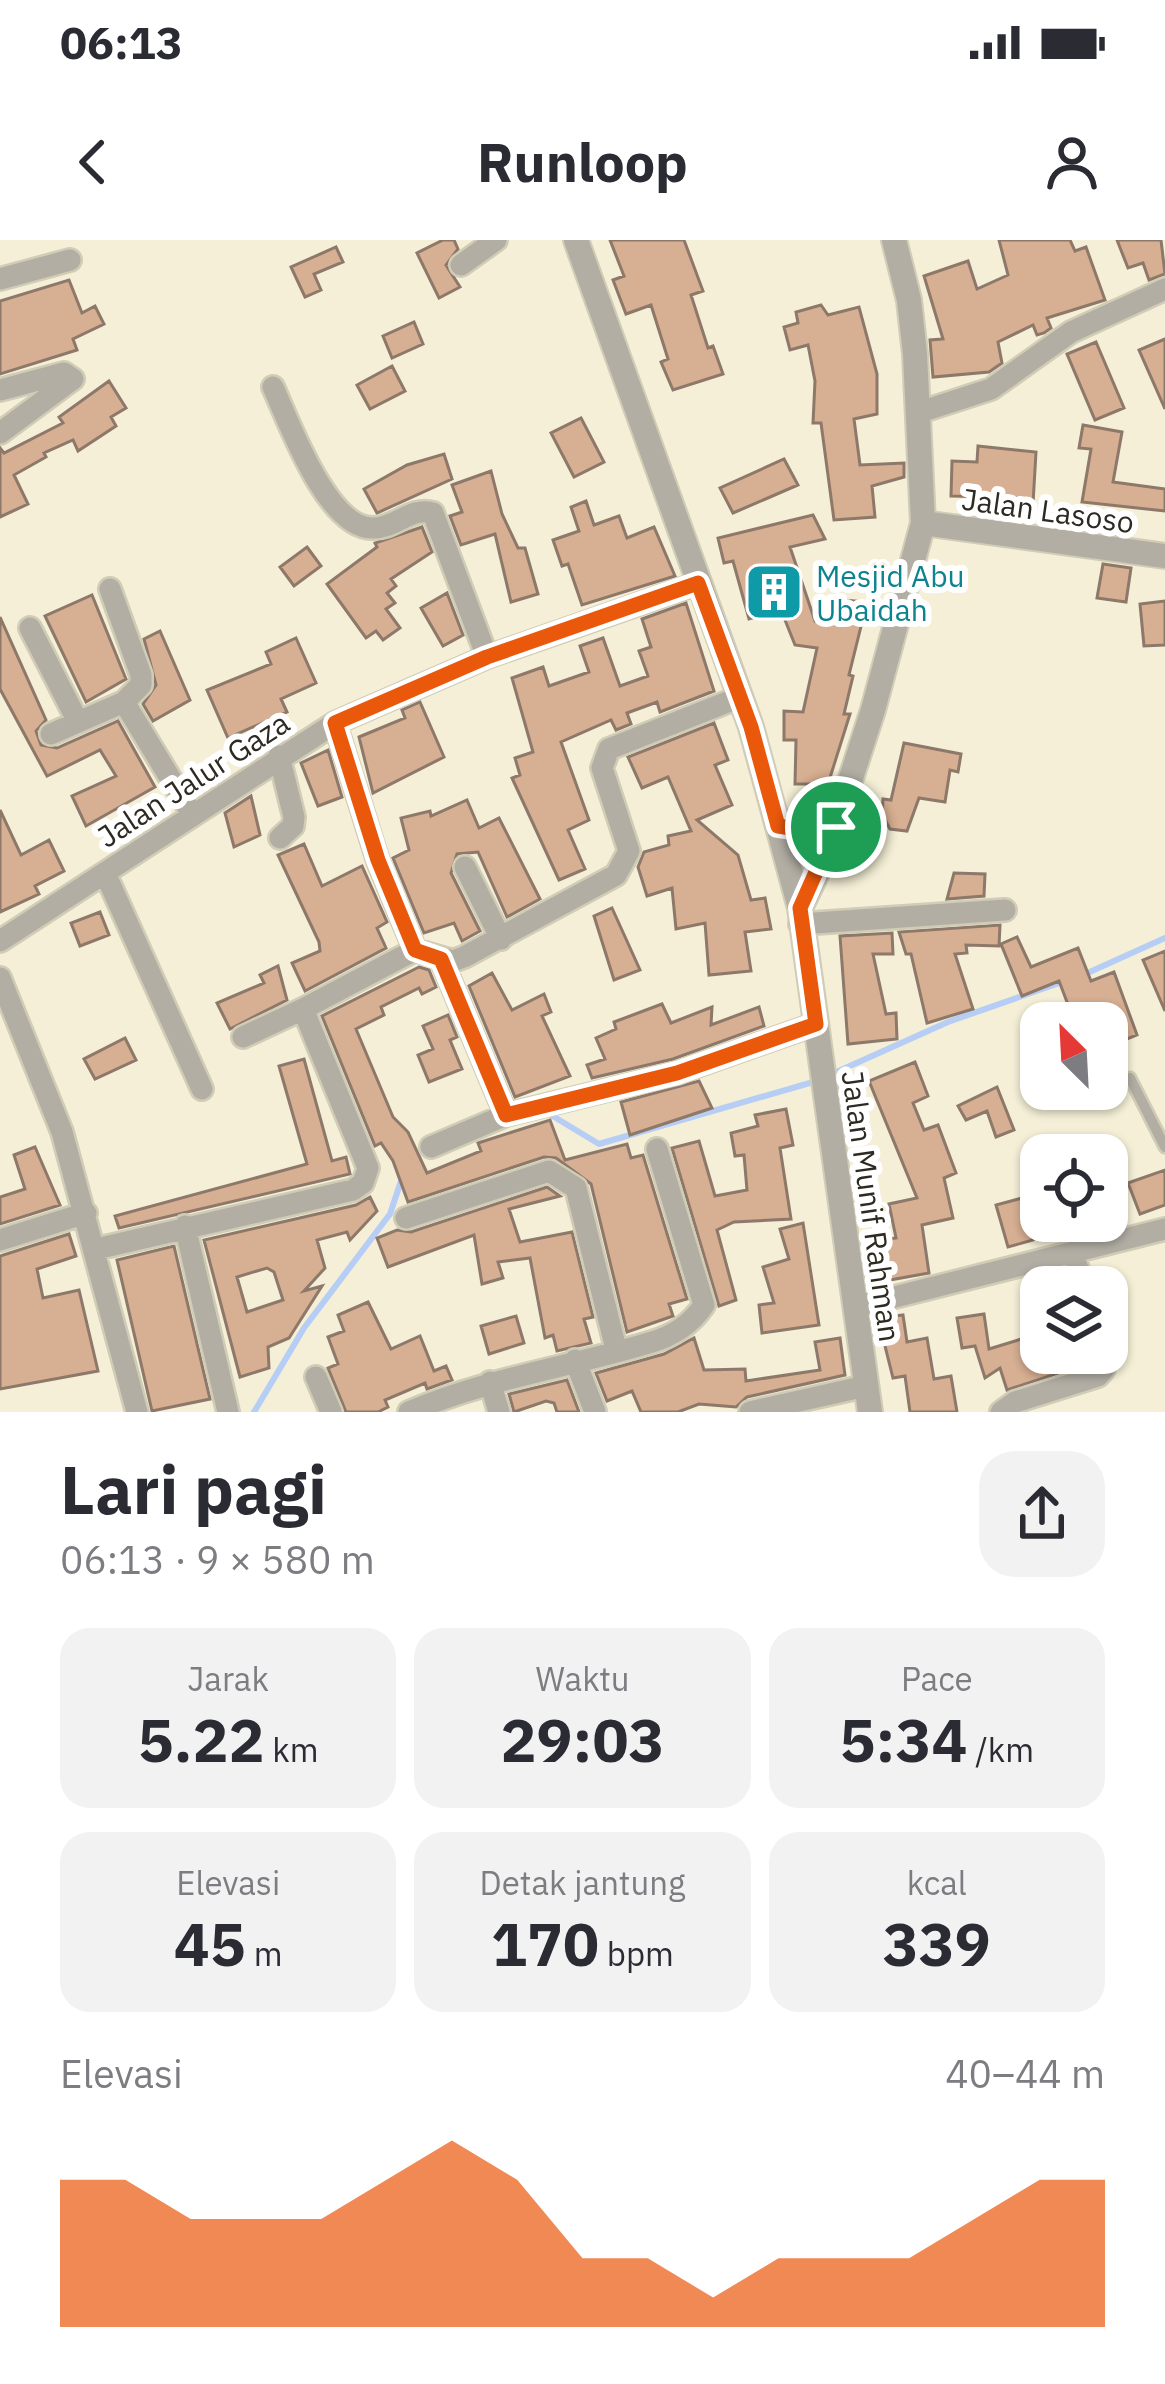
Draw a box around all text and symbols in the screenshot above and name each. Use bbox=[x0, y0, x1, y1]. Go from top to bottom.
text: 06:13 bbox=[60, 13, 183, 71]
text: Runloop bbox=[477, 127, 688, 197]
icon: back bbox=[60, 129, 126, 195]
icon: person bbox=[1039, 129, 1105, 195]
street label: Jalan Lasoso bbox=[959, 479, 1137, 541]
place label: Mesjid Abu Ubaidah bbox=[816, 556, 965, 629]
building icon: Mesjid Abu Ubaidah bbox=[743, 561, 805, 623]
street label: Jalan Jalur Gaza bbox=[90, 702, 296, 856]
pin bbox=[785, 776, 887, 878]
icon: arrive bbox=[803, 794, 869, 860]
north arrow bbox=[1020, 1002, 1128, 1110]
map controls bbox=[1020, 1002, 1128, 1374]
street label: Jalan Munif Rahman bbox=[834, 1068, 910, 1344]
button: locate bbox=[1020, 1134, 1128, 1242]
button: layers bbox=[1020, 1266, 1128, 1374]
text: Lari pagi bbox=[60, 1446, 327, 1532]
button: share bbox=[979, 1451, 1105, 1577]
text: 06:13 · 9 × 580 m bbox=[60, 1534, 375, 1585]
text: Jarak bbox=[187, 1657, 269, 1700]
text: Waktu bbox=[535, 1657, 630, 1700]
text: Pace bbox=[901, 1657, 973, 1700]
text: 5.22 bbox=[138, 1700, 264, 1779]
text: 29:03 bbox=[501, 1700, 664, 1779]
text: 5:34 bbox=[840, 1700, 967, 1779]
text: km bbox=[264, 1728, 318, 1771]
text: /km bbox=[967, 1728, 1034, 1771]
text: Elevasi bbox=[176, 1861, 280, 1904]
text: Detak jantung bbox=[480, 1861, 685, 1904]
text: kcal bbox=[907, 1861, 967, 1904]
text: 45 bbox=[174, 1904, 246, 1983]
text: 170 bbox=[491, 1904, 599, 1983]
text: 339 bbox=[883, 1904, 991, 1983]
text: m bbox=[246, 1932, 282, 1975]
text: bpm bbox=[599, 1932, 674, 1975]
text: Elevasi bbox=[60, 2048, 183, 2099]
text: 40–44 m bbox=[945, 2048, 1105, 2099]

